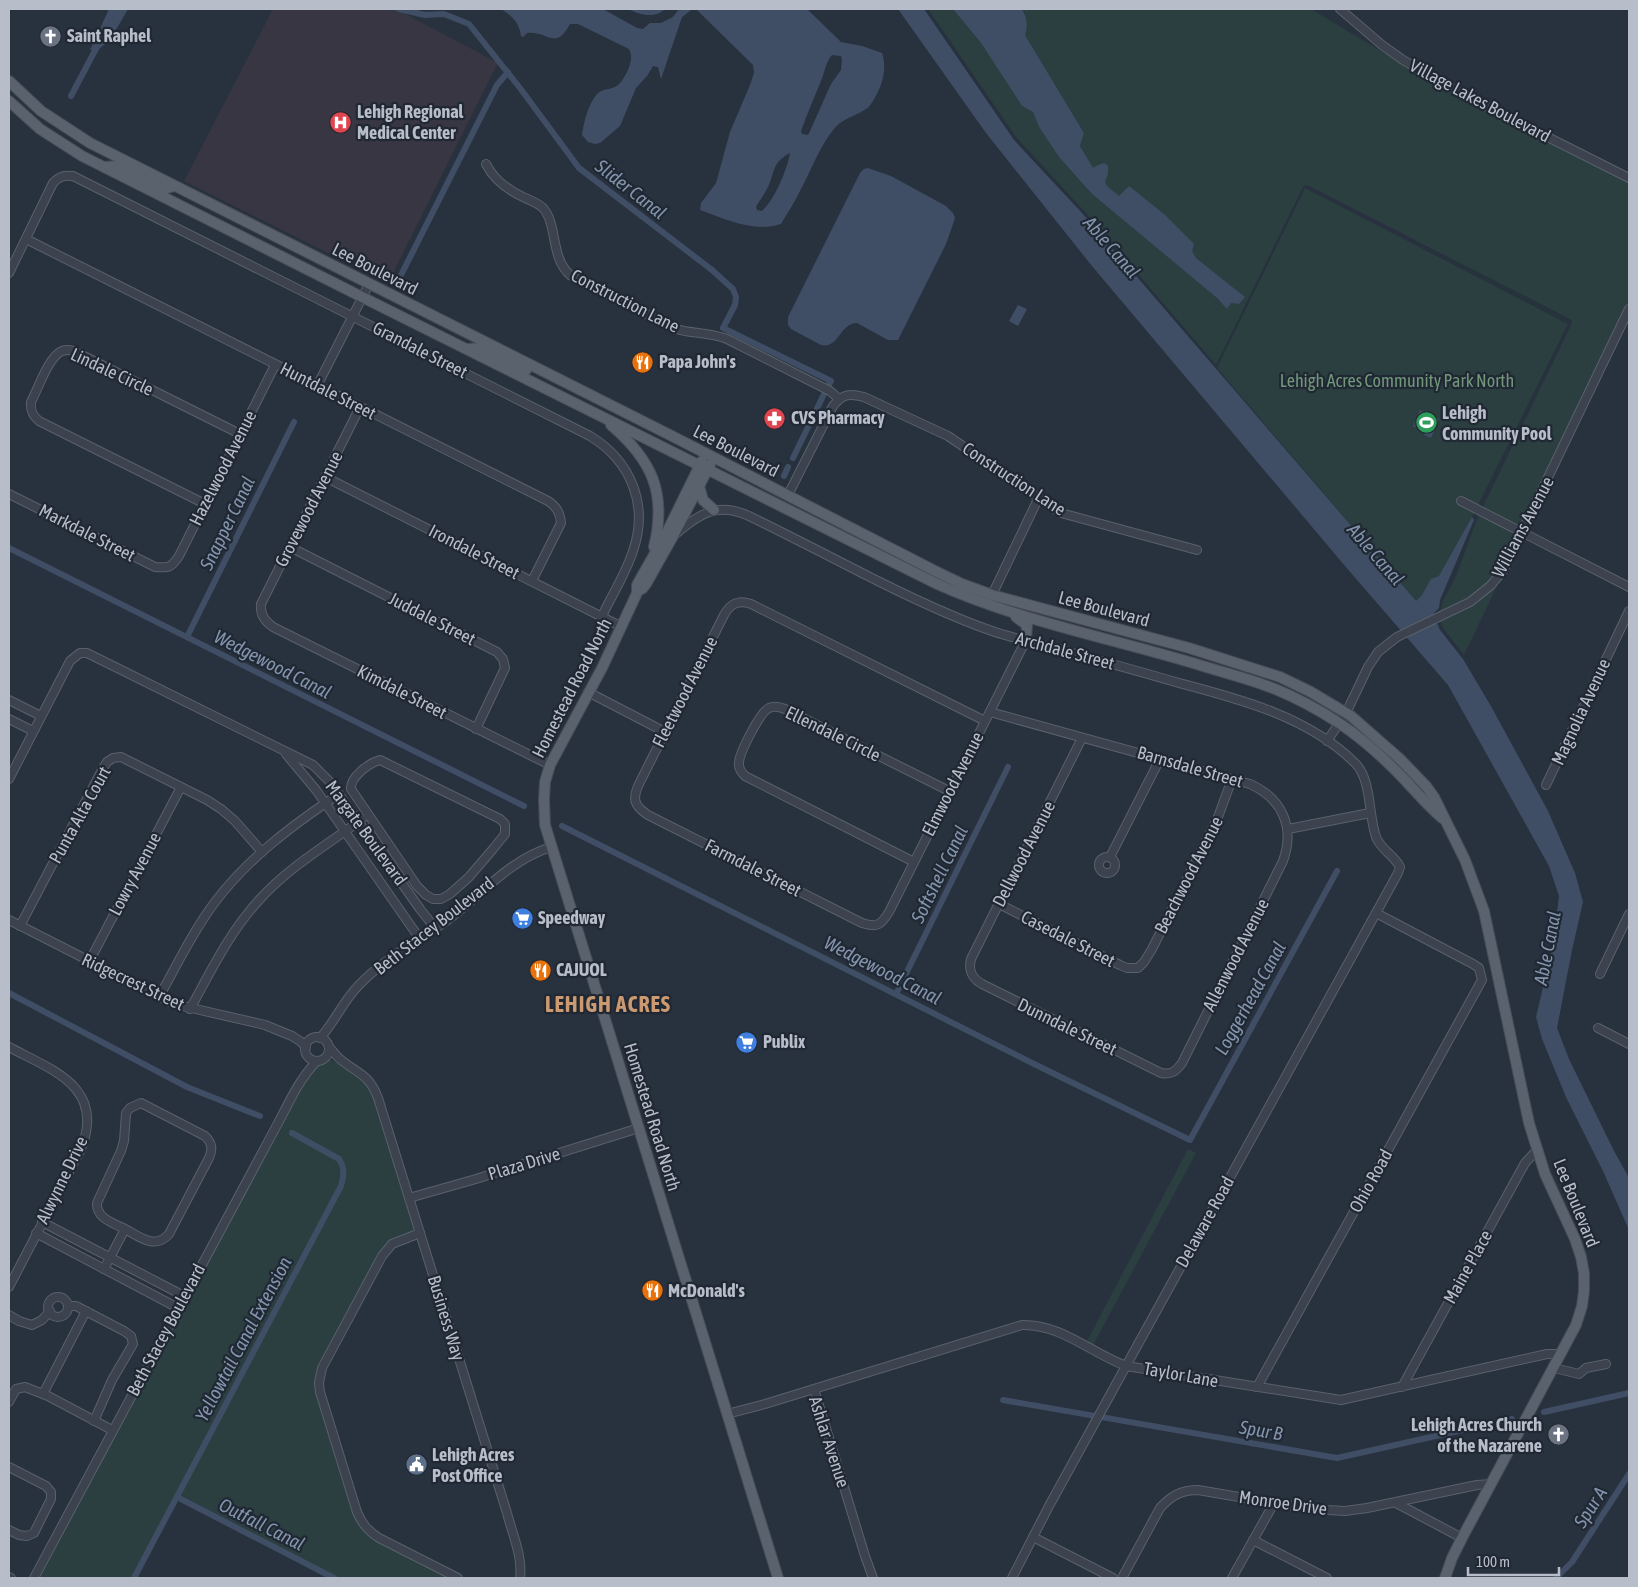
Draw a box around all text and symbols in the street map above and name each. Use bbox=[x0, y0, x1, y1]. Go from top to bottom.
church icon: Saint Raphel bbox=[39, 24, 63, 48]
place label: Saint Raphel bbox=[67, 25, 151, 46]
street label: Village Lakes Boulevard bbox=[1406, 55, 1554, 147]
place label: Lehigh Regional Medical Center bbox=[357, 101, 464, 143]
hospital icon: Lehigh Regional Medical Center bbox=[329, 110, 353, 134]
water label: Slider Canal bbox=[590, 154, 671, 223]
water label: Able Canal bbox=[1079, 211, 1145, 282]
street label: Lee Boulevard bbox=[329, 238, 422, 299]
street label: Construction Lane bbox=[568, 264, 683, 337]
street label: Grandale Street bbox=[369, 317, 471, 382]
street label: Lindale Circle bbox=[67, 343, 157, 400]
restaurant icon: Papa John's bbox=[631, 350, 655, 374]
place label: Papa John's bbox=[659, 351, 736, 372]
street label: Huntdale Street bbox=[277, 357, 380, 424]
park label: Lehigh Acres Community Park North bbox=[1280, 370, 1514, 391]
place label: Lehigh Community Pool bbox=[1442, 402, 1552, 444]
pharmacy icon: CVS Pharmacy bbox=[763, 406, 787, 430]
street label: Hazelwood Avenue bbox=[185, 407, 261, 529]
place label: CVS Pharmacy bbox=[791, 407, 885, 428]
sports icon: Lehigh Community Pool bbox=[1414, 411, 1438, 435]
street label: Lee Boulevard bbox=[690, 420, 783, 481]
street label: Construction Lane bbox=[959, 437, 1070, 520]
street label: Grovewood Avenue bbox=[270, 448, 347, 570]
water label: Snapper Canal bbox=[194, 473, 259, 574]
street label: Williams Avenue bbox=[1487, 473, 1558, 581]
street label: Markdale Street bbox=[36, 499, 139, 566]
water label: Able Canal bbox=[1343, 518, 1409, 589]
street label: Irondale Street bbox=[425, 520, 523, 583]
street label: Lee Boulevard bbox=[1056, 586, 1152, 631]
street label: Juddale Street bbox=[385, 588, 479, 649]
street label: Homestead Road North bbox=[527, 614, 616, 761]
water label: Wedgewood Canal bbox=[211, 625, 335, 703]
street label: Archdale Street bbox=[1014, 627, 1117, 674]
street label: Fleetwood Avenue bbox=[648, 633, 722, 751]
street label: Magnolia Avenue bbox=[1547, 655, 1614, 768]
street label: Kimdale Street bbox=[354, 660, 450, 723]
street label: Ellendale Circle bbox=[782, 702, 884, 766]
street label: Elmwood Avenue bbox=[917, 728, 988, 839]
street label: Barnsdale Street bbox=[1135, 741, 1245, 792]
street label: Punta Alta Court bbox=[44, 763, 115, 867]
street label: Margate Boulevard bbox=[321, 776, 411, 889]
street label: Dellwood Avenue bbox=[988, 797, 1059, 910]
street label: Beachwood Avenue bbox=[1150, 813, 1227, 937]
water label: Softshell Canal bbox=[906, 822, 972, 927]
street label: Lowry Avenue bbox=[104, 829, 165, 919]
street label: Farmdale Street bbox=[702, 834, 805, 901]
street label: Beth Stacey Boulevard bbox=[370, 872, 498, 979]
street label: Allenwood Avenue bbox=[1198, 895, 1273, 1015]
supermarket icon: Speedway bbox=[510, 906, 534, 930]
street label: Casedale Street bbox=[1018, 906, 1119, 971]
place label: Speedway bbox=[538, 907, 606, 928]
water label: Able Canal bbox=[1529, 909, 1565, 988]
water label: Wedgewood Canal bbox=[821, 931, 945, 1009]
water label: Loggerhead Canal bbox=[1210, 938, 1290, 1058]
street label: Ridgecrest Street bbox=[79, 949, 188, 1014]
restaurant icon: CAJUOL bbox=[528, 958, 552, 982]
place label: CAJUOL bbox=[556, 959, 607, 980]
district label: LEHIGH ACRES bbox=[545, 991, 671, 1017]
street label: Dunndale Street bbox=[1014, 993, 1120, 1060]
supermarket icon: Publix bbox=[735, 1030, 759, 1054]
place label: Publix bbox=[763, 1031, 806, 1052]
street label: Homestead Road North bbox=[620, 1040, 685, 1194]
street label: Alwynne Drive bbox=[31, 1133, 92, 1227]
street label: Plaza Drive bbox=[485, 1143, 562, 1184]
street label: Ohio Road bbox=[1345, 1146, 1396, 1216]
street label: Lee Boulevard bbox=[1549, 1156, 1604, 1250]
street label: Delaware Road bbox=[1171, 1173, 1238, 1271]
street label: Maine Place bbox=[1439, 1226, 1496, 1307]
water label: Yellowtail Canal Extension bbox=[190, 1253, 296, 1425]
street label: Beth Stacey Boulevard bbox=[122, 1260, 209, 1399]
street label: Business Way bbox=[424, 1273, 469, 1363]
restaurant icon: McDonald's bbox=[640, 1279, 664, 1303]
place label: McDonald's bbox=[668, 1280, 745, 1301]
street label: Taylor Lane bbox=[1142, 1358, 1220, 1391]
street label: Ashlar Avenue bbox=[805, 1394, 854, 1490]
place label: Lehigh Acres Church of the Nazarene bbox=[1411, 1414, 1542, 1456]
water label: Spur B bbox=[1237, 1415, 1284, 1445]
church icon: Lehigh Acres Church of the Nazarene bbox=[1546, 1423, 1570, 1447]
place label: Lehigh Acres Post Office bbox=[432, 1444, 515, 1486]
public building icon: Lehigh Acres Post Office bbox=[404, 1453, 428, 1477]
water label: Spur A bbox=[1568, 1483, 1611, 1532]
street label: Monroe Drive bbox=[1238, 1486, 1328, 1519]
water label: Outfall Canal bbox=[216, 1493, 308, 1555]
scale bar bbox=[1468, 1544, 1559, 1576]
text: 100 m bbox=[1476, 1553, 1510, 1570]

